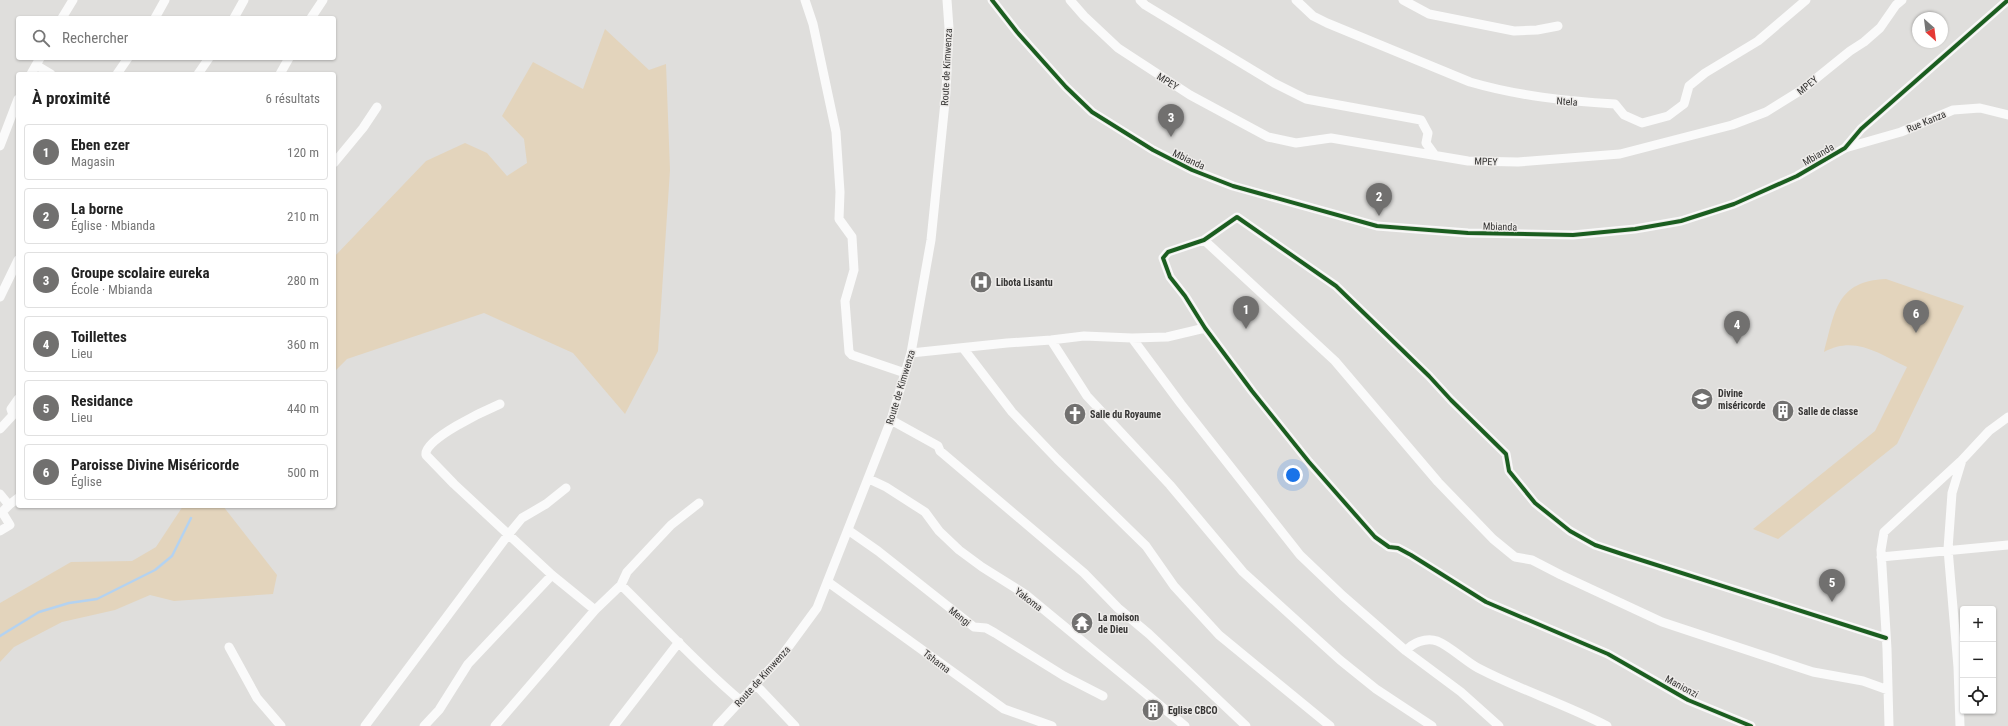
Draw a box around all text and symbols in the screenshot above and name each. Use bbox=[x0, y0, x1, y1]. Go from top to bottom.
north arrow bbox=[1912, 12, 1948, 48]
search box bbox=[16, 16, 336, 60]
icon: search bbox=[30, 27, 52, 49]
street label: Route de Kimwenza bbox=[939, 28, 954, 106]
text: Rechercher bbox=[62, 29, 128, 47]
street label: MPEY bbox=[1155, 71, 1181, 93]
street label: MPEY bbox=[1795, 73, 1820, 97]
text: À proximité bbox=[32, 88, 110, 108]
text: 6 résultats bbox=[266, 91, 320, 106]
street label: Ntela bbox=[1556, 95, 1578, 108]
pin: 3 bbox=[1158, 104, 1184, 137]
street label: Rue Kanza bbox=[1905, 108, 1948, 135]
text: Eben ezer bbox=[71, 136, 130, 154]
street label: Mbianda bbox=[1801, 141, 1836, 168]
text: 1 bbox=[43, 145, 49, 160]
text: 120 m bbox=[287, 145, 319, 160]
street label: Mbianda bbox=[1171, 147, 1207, 172]
text: Magasin bbox=[71, 154, 115, 169]
street label: MPEY bbox=[1474, 156, 1499, 167]
pin: 2 bbox=[1366, 183, 1392, 216]
text: La borne bbox=[71, 200, 123, 218]
text: 2 bbox=[43, 209, 49, 224]
text: 210 m bbox=[287, 209, 319, 224]
text: Église · Mbianda bbox=[71, 218, 155, 233]
street label: Mbianda bbox=[1483, 220, 1517, 233]
text: Groupe scolaire eureka bbox=[71, 264, 209, 282]
hospital icon: Libota Lisantu bbox=[968, 269, 994, 295]
text: 3 bbox=[43, 273, 49, 288]
text: 280 m bbox=[287, 273, 319, 288]
place label: Libota Lisantu bbox=[996, 277, 1053, 288]
text: École · Mbianda bbox=[71, 282, 153, 297]
pin: 1 bbox=[1233, 296, 1259, 329]
pin: 6 bbox=[1903, 300, 1929, 333]
pin: 4 bbox=[1724, 311, 1750, 344]
text: Toillettes bbox=[71, 328, 127, 346]
text: 4 bbox=[43, 337, 49, 352]
text: 360 m bbox=[287, 337, 319, 352]
text: Lieu bbox=[71, 346, 93, 361]
street label: Route de Kimwenza bbox=[884, 348, 917, 426]
school or university icon: Divine miséricorde bbox=[1689, 386, 1715, 412]
place label: Divine miséricorde bbox=[1718, 388, 1766, 411]
text: Residance bbox=[71, 392, 133, 410]
building icon: Salle de classe bbox=[1770, 398, 1796, 424]
text: 5 bbox=[43, 401, 49, 416]
text: 440 m bbox=[287, 401, 319, 416]
church icon: Salle du Royaume bbox=[1062, 401, 1088, 427]
place label: Salle de classe bbox=[1798, 406, 1858, 417]
place label: Salle du Royaume bbox=[1090, 409, 1161, 420]
text: Lieu bbox=[71, 410, 93, 425]
text: Paroisse Divine Miséricorde bbox=[71, 456, 239, 474]
text: 6 bbox=[43, 465, 49, 480]
text: 500 m bbox=[287, 465, 319, 480]
your location bbox=[1283, 465, 1303, 485]
text: Église bbox=[71, 474, 102, 489]
pin: 5 bbox=[1819, 569, 1845, 602]
street label: Yakoma bbox=[1013, 586, 1045, 613]
street label: Mengi bbox=[947, 605, 973, 628]
map controls bbox=[1960, 606, 1996, 714]
button: + bbox=[1960, 606, 1996, 642]
temple icon: La moison de Dieu bbox=[1069, 610, 1095, 636]
place label: La moison de Dieu bbox=[1098, 612, 1139, 635]
button: − bbox=[1960, 642, 1996, 678]
street label: Route de Kimwenza bbox=[732, 644, 793, 709]
street label: Tshama bbox=[921, 648, 953, 675]
street label: Manionzi bbox=[1663, 673, 1700, 700]
button: locate bbox=[1960, 678, 1996, 714]
building icon: Eglise CBCO bbox=[1140, 697, 1166, 723]
place label: Eglise CBCO bbox=[1168, 705, 1218, 716]

